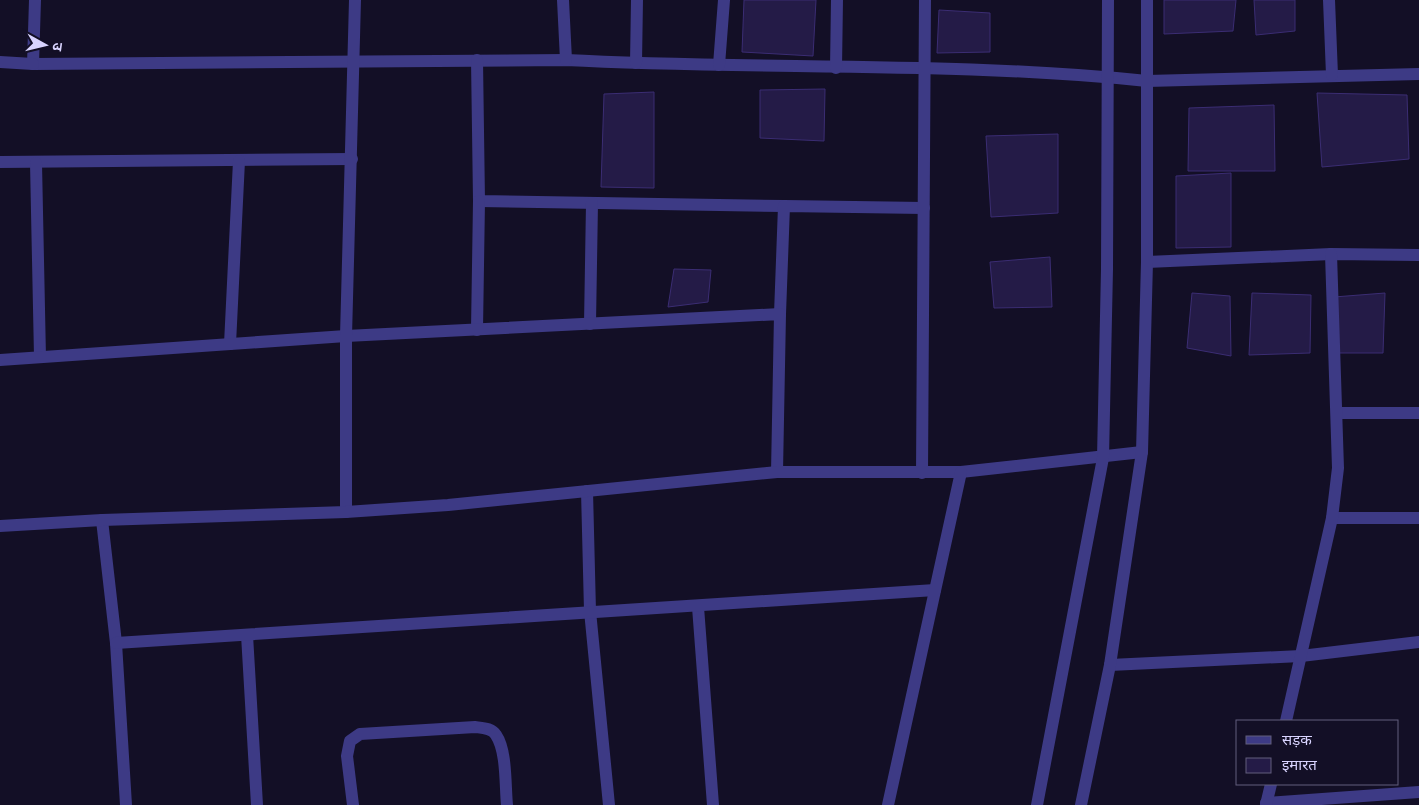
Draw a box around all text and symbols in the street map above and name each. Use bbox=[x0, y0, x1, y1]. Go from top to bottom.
north arrow bbox=[20, 20, 70, 70]
text: उ bbox=[48, 41, 68, 53]
legend bbox=[1236, 720, 1399, 785]
text: सड़क bbox=[1282, 729, 1312, 750]
text: इमारत bbox=[1282, 754, 1317, 775]

